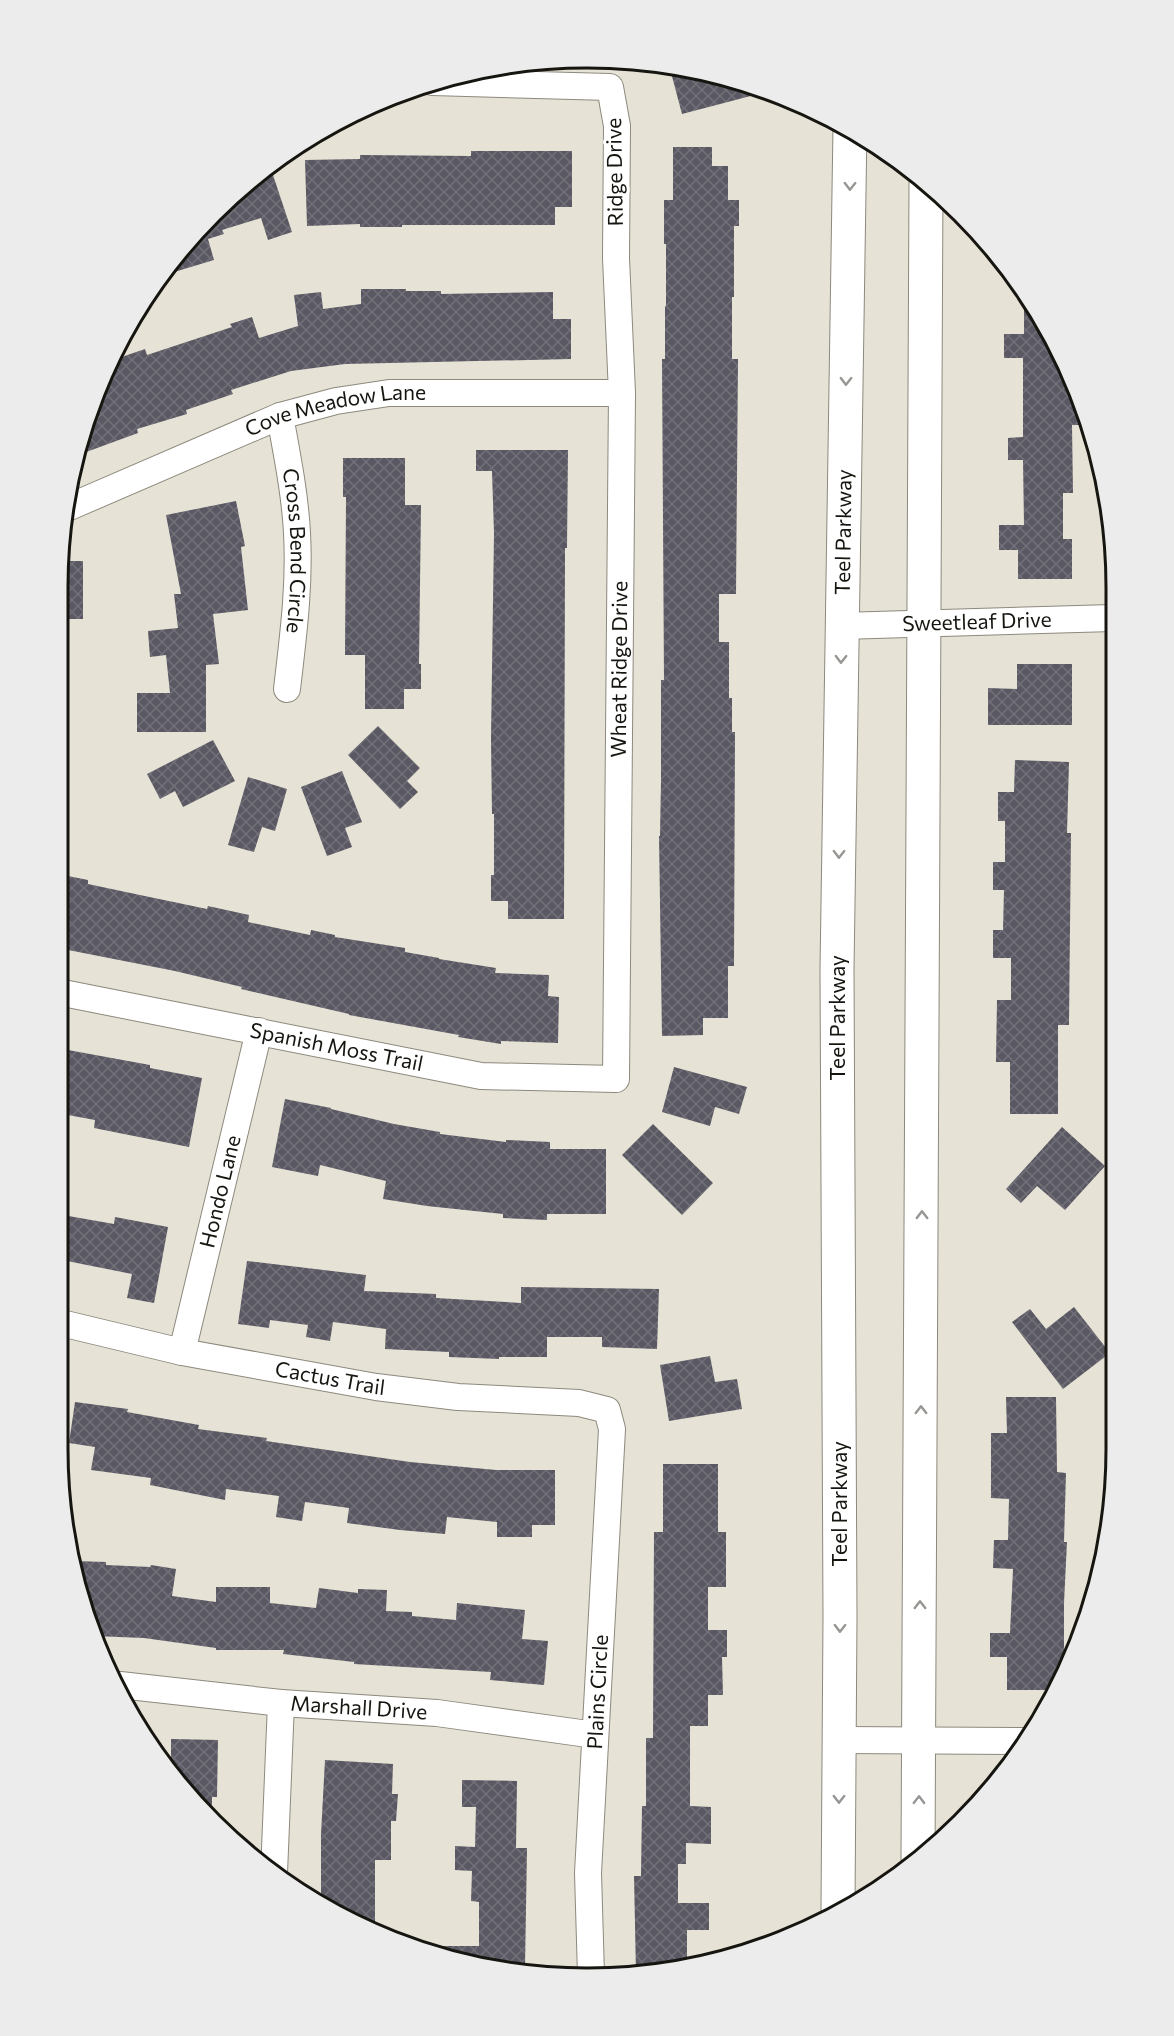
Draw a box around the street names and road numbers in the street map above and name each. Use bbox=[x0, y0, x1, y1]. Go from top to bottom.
street label: Ridge Drive bbox=[600, 118, 627, 227]
street label: Cove Meadow Lane bbox=[241, 379, 426, 441]
street label: Cross Bend Circle bbox=[279, 466, 312, 635]
street label: Teel Parkway bbox=[829, 469, 856, 595]
street label: Wheat Ridge Drive bbox=[605, 581, 631, 758]
street label: Sweetleaf Drive bbox=[902, 606, 1052, 635]
street label: Teel Parkway bbox=[824, 955, 849, 1081]
street label: Spanish Moss Trail bbox=[248, 1016, 426, 1075]
street label: Hondo Lane bbox=[193, 1132, 245, 1250]
street label: Cactus Trail bbox=[273, 1355, 387, 1399]
street label: Teel Parkway bbox=[826, 1441, 851, 1567]
street label: Plains Circle bbox=[581, 1634, 612, 1750]
street label: Marshall Drive bbox=[290, 1690, 428, 1723]

